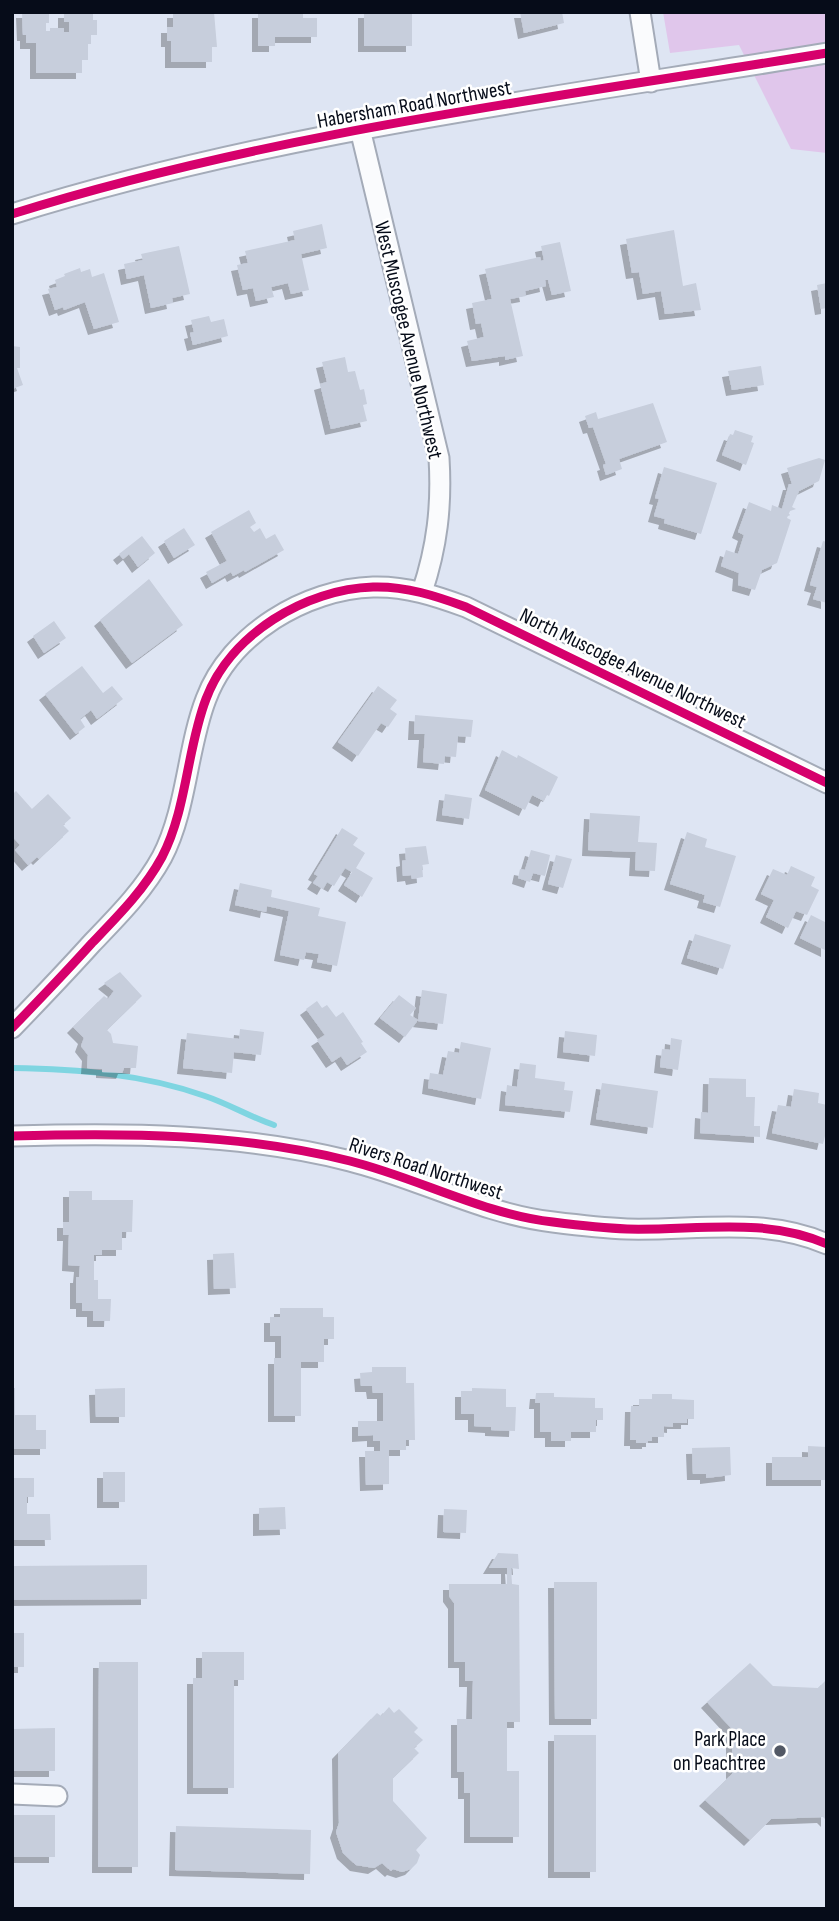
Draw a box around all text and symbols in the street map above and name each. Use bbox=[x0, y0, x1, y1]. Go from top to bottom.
street label: Habersham Road Northwest bbox=[315, 75, 513, 134]
street label: West Muscogee Avenue Northwest bbox=[369, 219, 448, 461]
street label: North Muscogee Avenue Northwest bbox=[516, 603, 750, 734]
street label: Rivers Road Northwest bbox=[346, 1132, 506, 1205]
place label: Park Place on Peachtree bbox=[673, 1727, 766, 1776]
marker: Park Place on Peachtree bbox=[772, 1743, 788, 1759]

